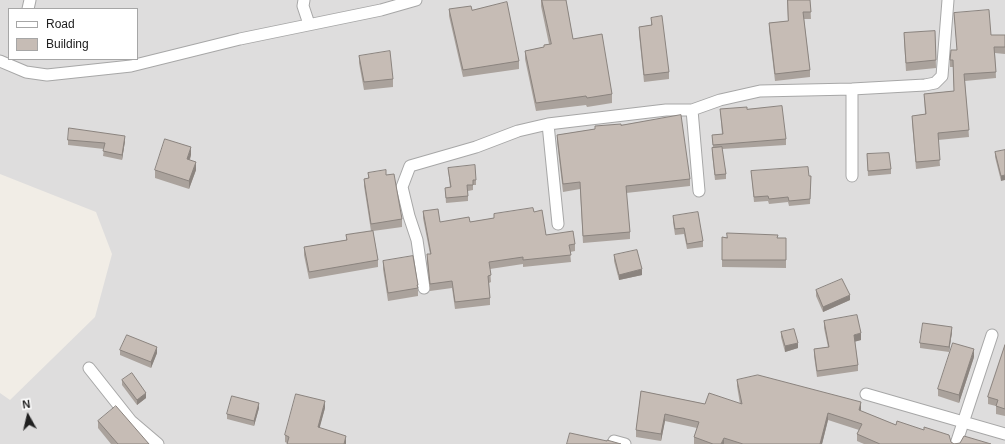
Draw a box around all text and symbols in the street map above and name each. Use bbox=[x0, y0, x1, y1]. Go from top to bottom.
legend bbox=[8, 8, 138, 60]
text: Road bbox=[46, 17, 75, 31]
text: Building bbox=[46, 37, 89, 51]
north arrow bbox=[8, 396, 48, 436]
text: N bbox=[22, 398, 31, 411]

